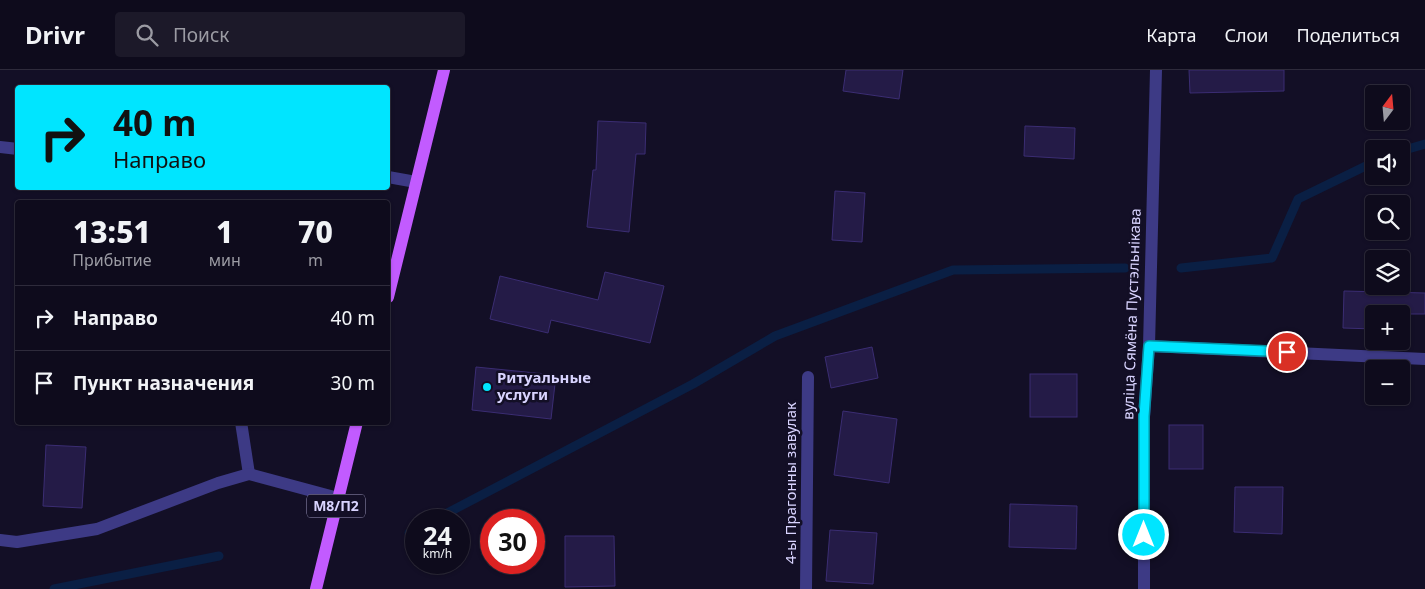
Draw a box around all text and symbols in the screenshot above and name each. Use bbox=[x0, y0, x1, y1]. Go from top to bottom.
search box bbox=[115, 12, 465, 57]
text: Drivr bbox=[25, 18, 85, 51]
icon: search bbox=[133, 21, 161, 49]
text: Поиск bbox=[173, 22, 229, 48]
text: Карта bbox=[1146, 23, 1196, 47]
text: Слои bbox=[1224, 23, 1268, 47]
text: Поделиться bbox=[1296, 23, 1400, 47]
north arrow bbox=[1365, 85, 1410, 130]
map controls bbox=[1365, 85, 1410, 405]
text: 40 m bbox=[113, 99, 196, 146]
icon: right bbox=[30, 105, 95, 170]
button: sound bbox=[1365, 140, 1410, 185]
text: Направо bbox=[113, 144, 206, 174]
button: search bbox=[1365, 195, 1410, 240]
street label: вуліца Сямёна Пустэльнікава bbox=[1117, 208, 1145, 420]
text: 13:51 bbox=[73, 211, 151, 252]
text: 1 bbox=[216, 211, 233, 252]
text: 70 bbox=[298, 211, 333, 252]
text: Прибытие bbox=[72, 249, 152, 271]
text: мин bbox=[209, 249, 241, 271]
text: m bbox=[308, 249, 323, 271]
button: layers bbox=[1365, 250, 1410, 295]
icon: right bbox=[30, 304, 58, 332]
text: Направо bbox=[73, 305, 158, 331]
text: 40 m bbox=[331, 305, 375, 331]
button: + bbox=[1365, 305, 1410, 350]
pin bbox=[1266, 331, 1308, 373]
icon: arrive bbox=[1273, 338, 1301, 366]
button: − bbox=[1365, 360, 1410, 405]
place label: Ритуальные услуги bbox=[496, 367, 591, 404]
icon: arrive bbox=[30, 369, 58, 397]
text: Пункт назначения bbox=[73, 370, 254, 396]
text: 30 m bbox=[331, 370, 375, 396]
marker: Ритуальные услуги bbox=[481, 381, 493, 393]
street label: 4-ы Прагонны завулак bbox=[780, 402, 800, 564]
road number: М8/П2 bbox=[307, 494, 365, 518]
position arrow bbox=[1117, 508, 1169, 560]
speed limit sign: 30 bbox=[480, 509, 545, 574]
text: 24 bbox=[423, 518, 452, 552]
text: km/h bbox=[423, 545, 452, 562]

